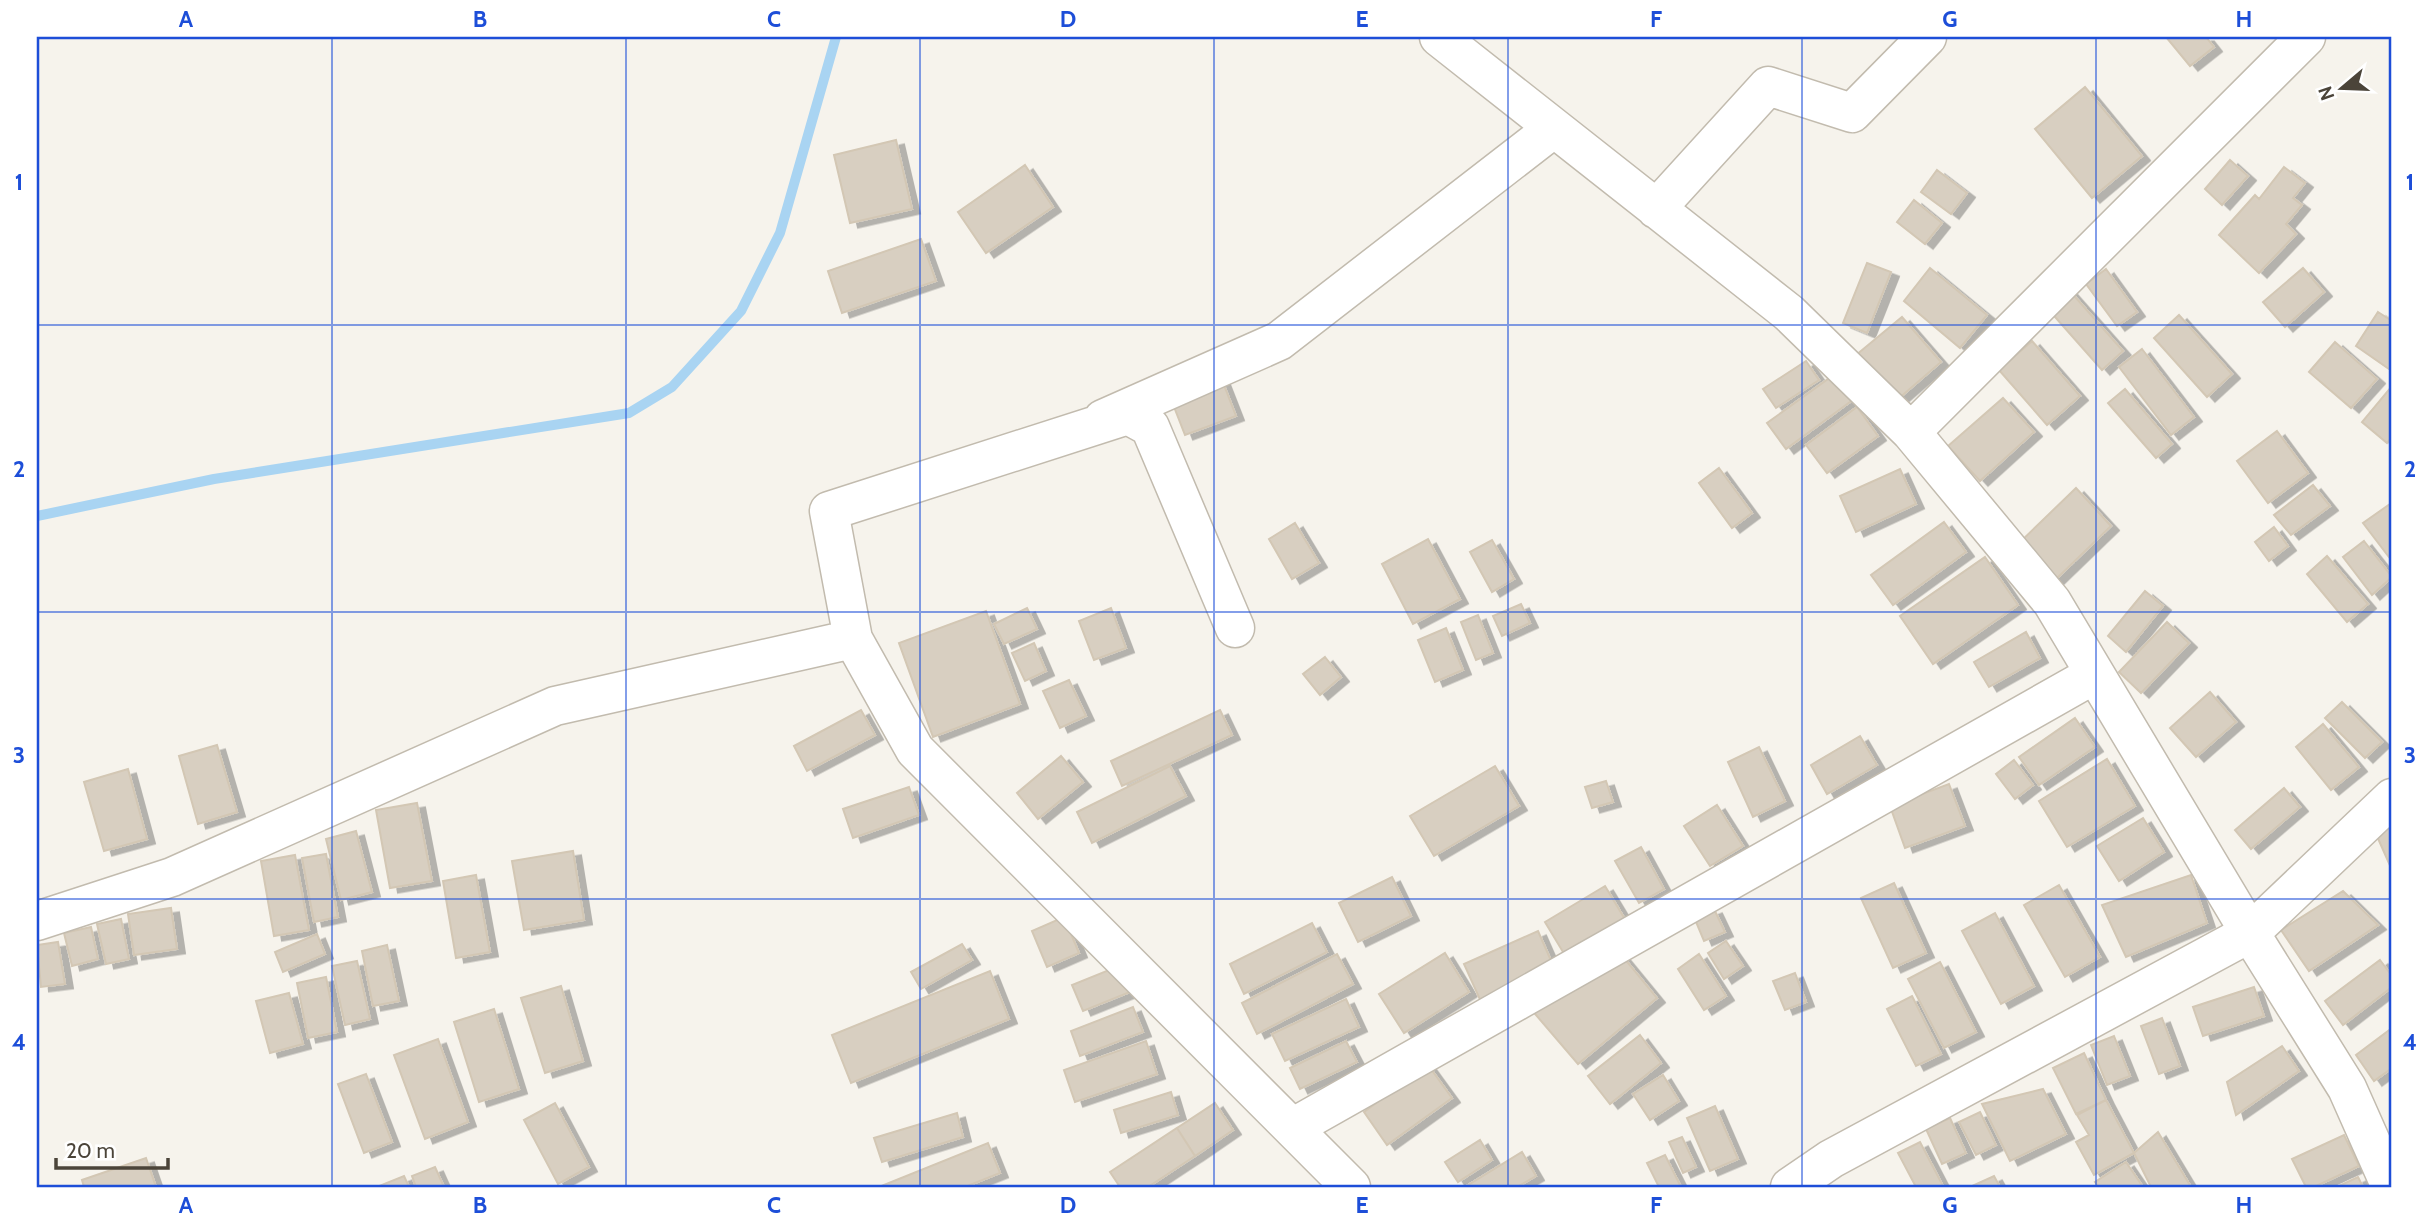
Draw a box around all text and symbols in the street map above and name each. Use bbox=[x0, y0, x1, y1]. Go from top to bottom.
text: A bbox=[179, 5, 194, 33]
text: B bbox=[473, 5, 487, 33]
text: C bbox=[767, 5, 781, 33]
text: D bbox=[1060, 5, 1076, 33]
text: E bbox=[1355, 5, 1369, 33]
text: F bbox=[1650, 5, 1662, 33]
text: G bbox=[1942, 5, 1958, 33]
text: H bbox=[2236, 5, 2252, 33]
north arrow bbox=[2306, 52, 2376, 122]
text: N bbox=[2313, 83, 2339, 103]
text: 1 bbox=[15, 168, 23, 196]
text: 1 bbox=[2406, 168, 2414, 196]
text: 2 bbox=[13, 455, 25, 483]
text: 2 bbox=[2404, 455, 2416, 483]
text: 3 bbox=[13, 741, 25, 769]
text: 3 bbox=[2404, 741, 2416, 769]
text: 4 bbox=[12, 1028, 26, 1056]
text: 4 bbox=[2403, 1028, 2417, 1056]
scale bar bbox=[56, 1126, 168, 1170]
text: 20 m bbox=[66, 1138, 115, 1163]
text: A bbox=[179, 1191, 194, 1219]
text: B bbox=[473, 1191, 487, 1219]
text: C bbox=[767, 1191, 781, 1219]
text: D bbox=[1060, 1191, 1076, 1219]
text: E bbox=[1355, 1191, 1369, 1219]
text: F bbox=[1650, 1191, 1662, 1219]
text: G bbox=[1942, 1191, 1958, 1219]
text: H bbox=[2236, 1191, 2252, 1219]

